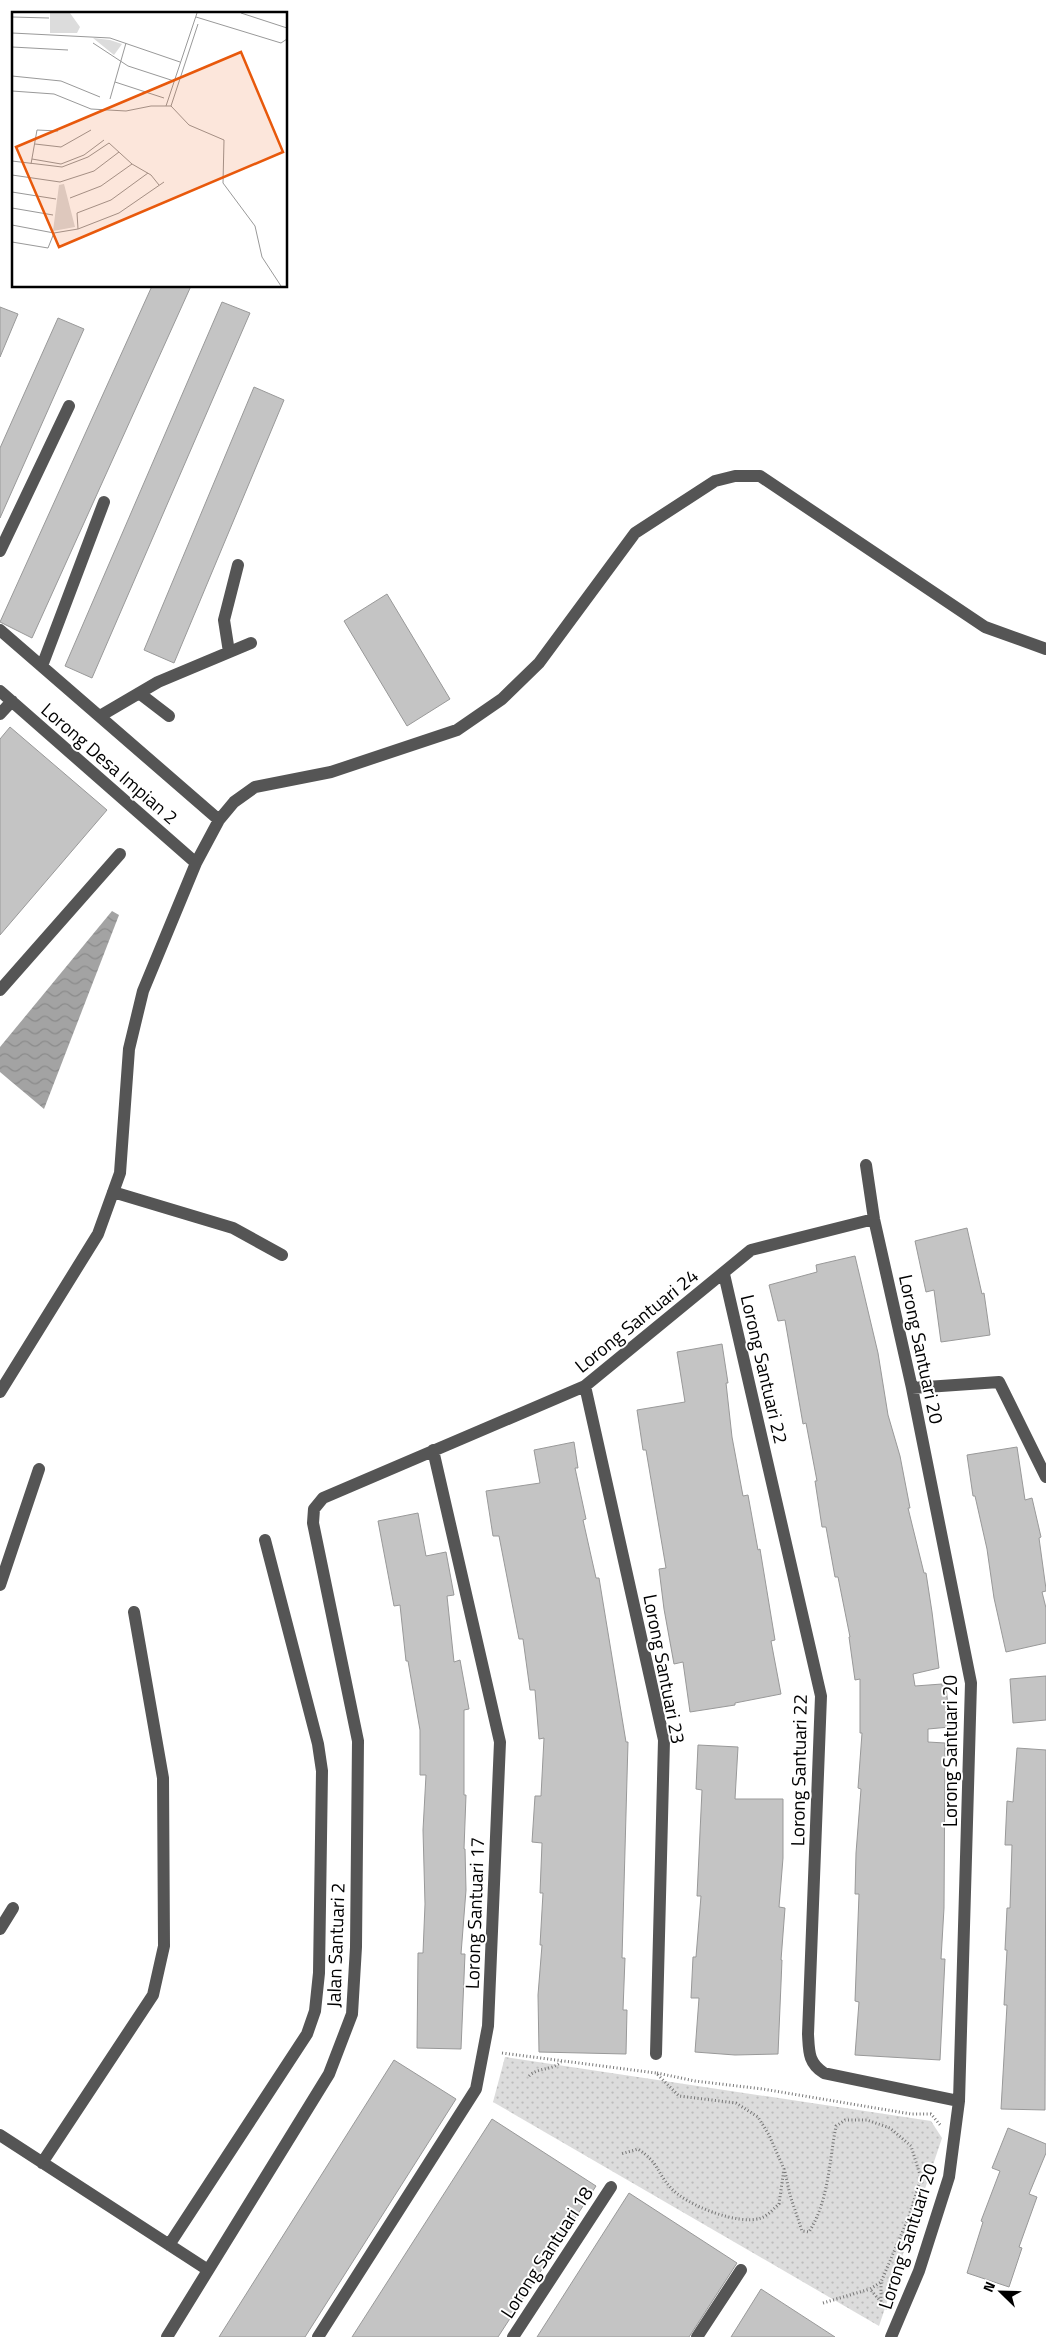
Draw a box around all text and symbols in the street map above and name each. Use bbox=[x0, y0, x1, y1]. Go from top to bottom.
inset map bbox=[12, 12, 288, 288]
street label: Lorong Desa Impian 2 bbox=[35, 695, 185, 831]
street label: Lorong Santuari 24 bbox=[568, 1261, 704, 1379]
street label: Lorong Santuari 20 bbox=[892, 1272, 952, 1426]
street label: Lorong Santuari 22 bbox=[734, 1292, 796, 1446]
street label: Lorong Santuari 23 bbox=[636, 1592, 694, 1746]
street label: Lorong Santuari 20 bbox=[935, 1675, 964, 1827]
street label: Lorong Santuari 22 bbox=[782, 1694, 814, 1846]
street label: Lorong Santuari 17 bbox=[457, 1837, 491, 1989]
street label: Jalan Santuari 2 bbox=[318, 1882, 352, 2008]
street label: Lorong Santuari 20 bbox=[870, 2159, 944, 2313]
street label: Lorong Santuari 18 bbox=[492, 2180, 600, 2324]
north arrow bbox=[976, 2267, 1026, 2317]
text: N bbox=[977, 2278, 1000, 2295]

